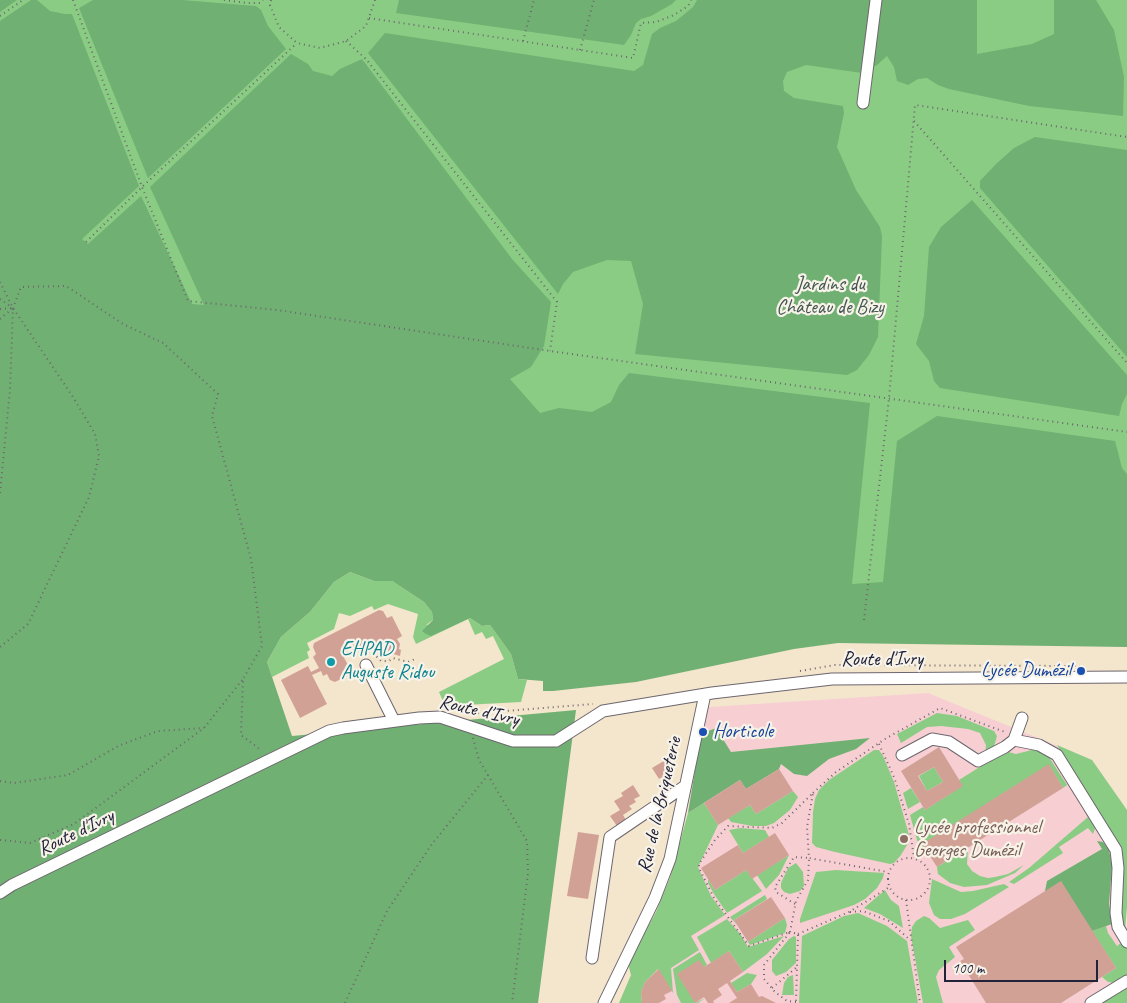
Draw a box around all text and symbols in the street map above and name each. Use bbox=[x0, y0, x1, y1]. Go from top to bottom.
park label: Jardins du Château de Bizy bbox=[776, 273, 884, 320]
place label: EHPAD Auguste Ridou bbox=[341, 638, 434, 685]
street label: Route d'Ivry bbox=[841, 648, 923, 672]
marker: EHPAD Auguste Ridou bbox=[325, 656, 337, 668]
place label: Lycée Dumézil bbox=[981, 659, 1071, 683]
marker: Lycée Dumézil bbox=[1075, 665, 1087, 677]
street label: Route d'Ivry bbox=[437, 690, 521, 732]
place label: Horticole bbox=[713, 720, 773, 744]
marker: Horticole bbox=[697, 726, 709, 738]
street label: Rue de la Briqueterie bbox=[633, 735, 687, 875]
street label: Route d'Ivry bbox=[34, 804, 118, 862]
place label: Lycée professionnel Georges Dumézil bbox=[914, 816, 1040, 863]
marker: Lycée professionnel Georges Dumézil bbox=[898, 833, 910, 845]
scale bar bbox=[947, 950, 1101, 982]
text: 100 m bbox=[952, 959, 984, 978]

